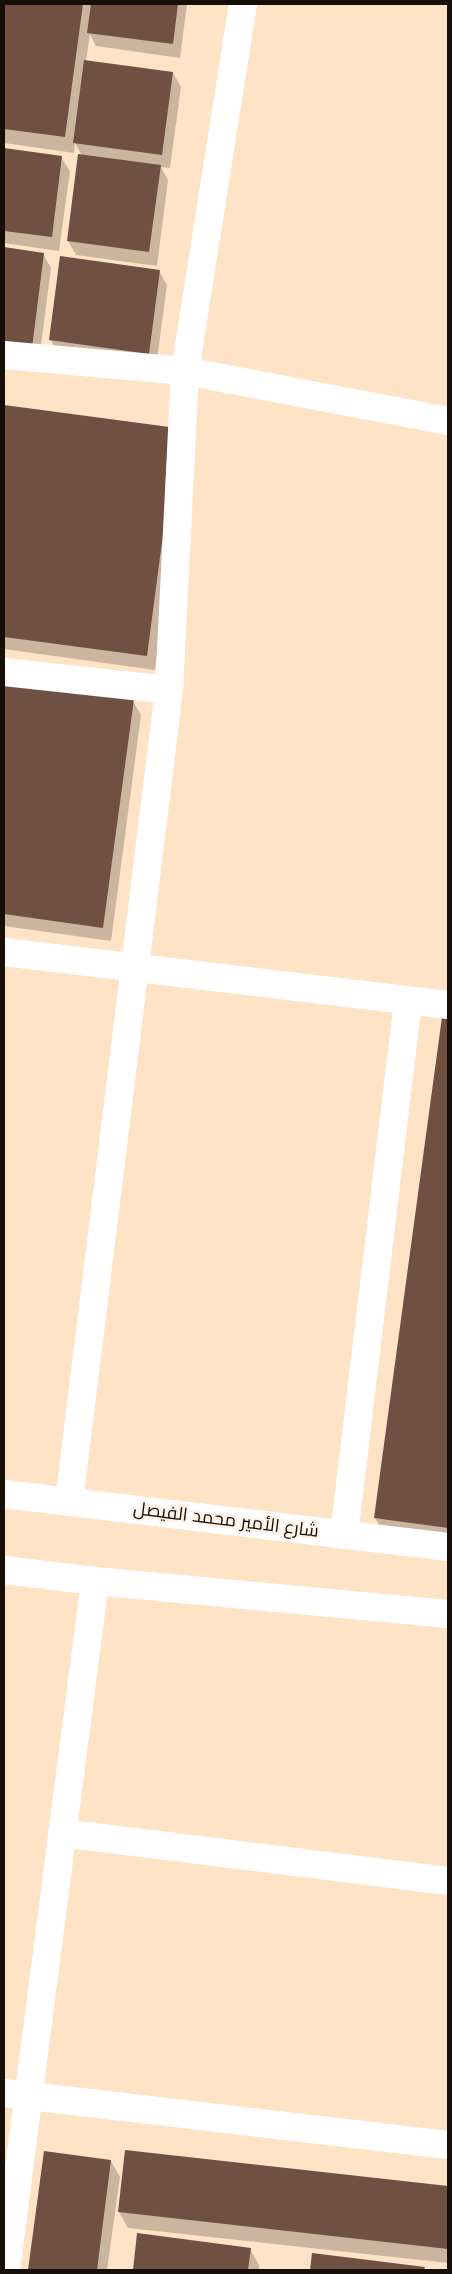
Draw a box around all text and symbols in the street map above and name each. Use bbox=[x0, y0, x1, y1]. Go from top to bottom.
street label: شارع الأمير محمد الفيصل bbox=[132, 1499, 320, 1543]

